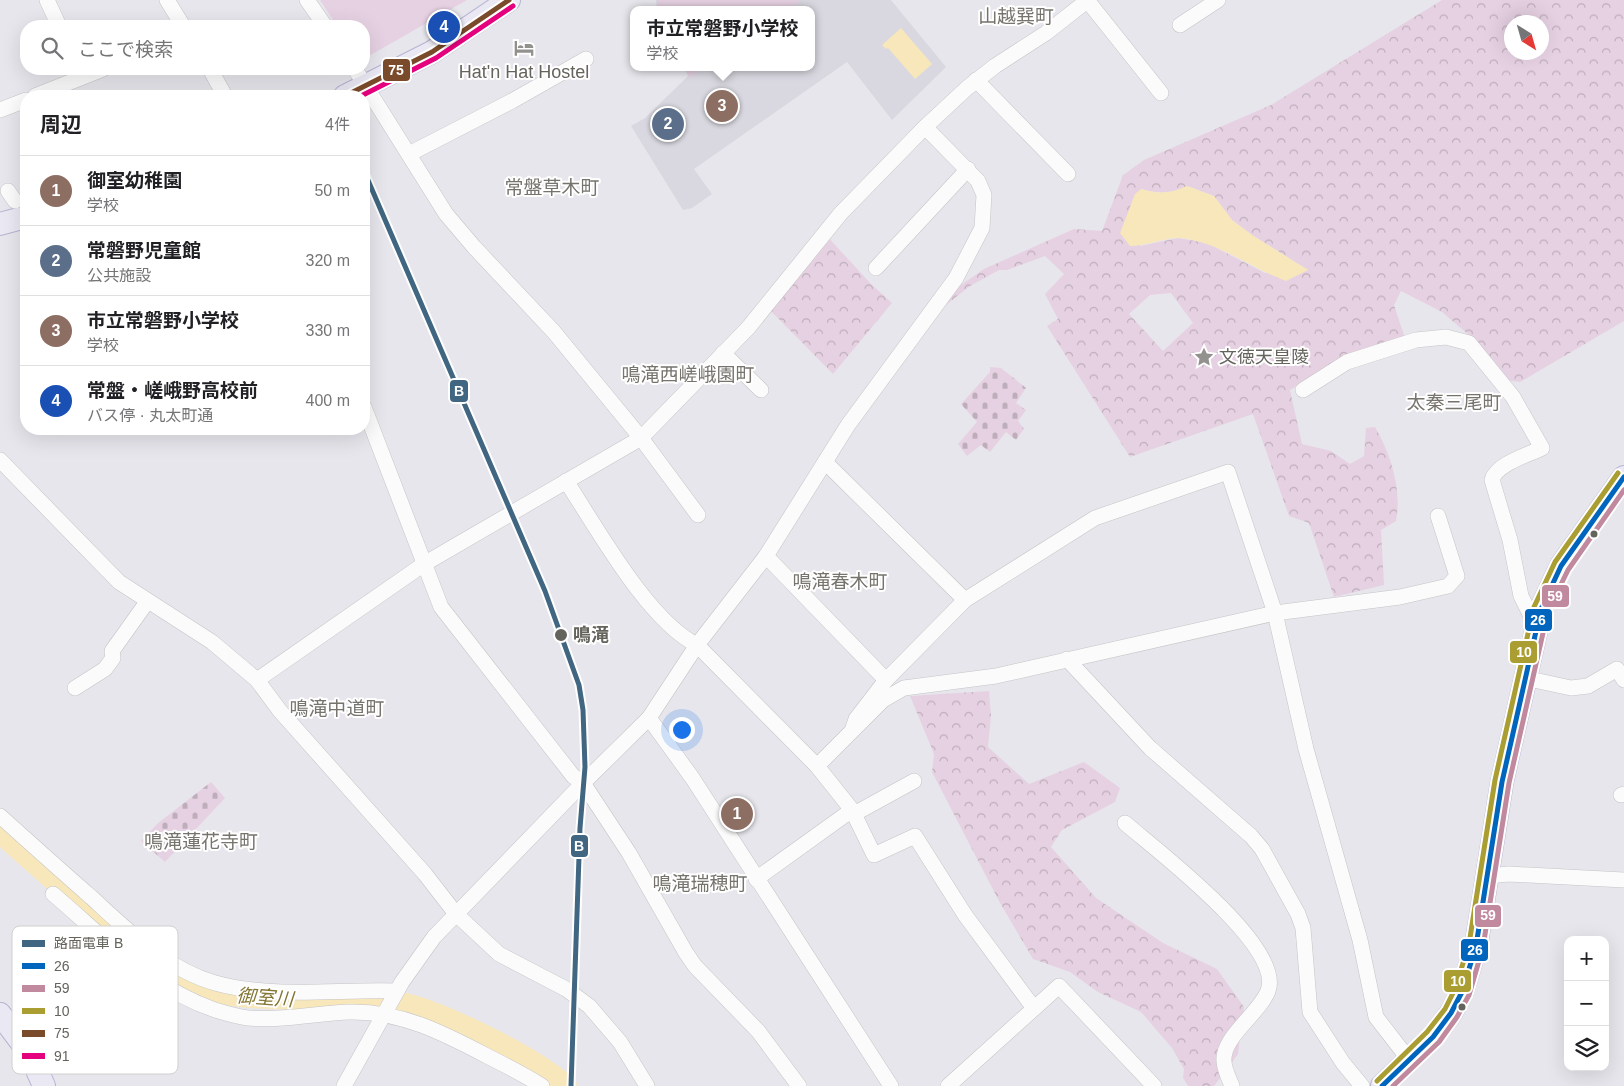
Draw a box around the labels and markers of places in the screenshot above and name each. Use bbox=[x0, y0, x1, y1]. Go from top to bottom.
pin: 4 bbox=[428, 8, 460, 46]
hotel icon: Hat'n Hat Hostel bbox=[513, 37, 535, 59]
place label: Hat'n Hat Hostel bbox=[459, 62, 589, 82]
pin: 3 bbox=[706, 87, 738, 125]
pin: 2 bbox=[652, 105, 684, 143]
place icon: 文徳天皇陵 bbox=[1193, 346, 1215, 368]
place label: 文徳天皇陵 bbox=[1219, 347, 1309, 367]
unlabelled marker bbox=[1589, 529, 1599, 539]
place label: 鳴滝 bbox=[573, 625, 609, 645]
marker: 鳴滝 bbox=[553, 627, 569, 643]
pin: 1 bbox=[721, 795, 753, 833]
unlabelled marker bbox=[1457, 1002, 1467, 1012]

